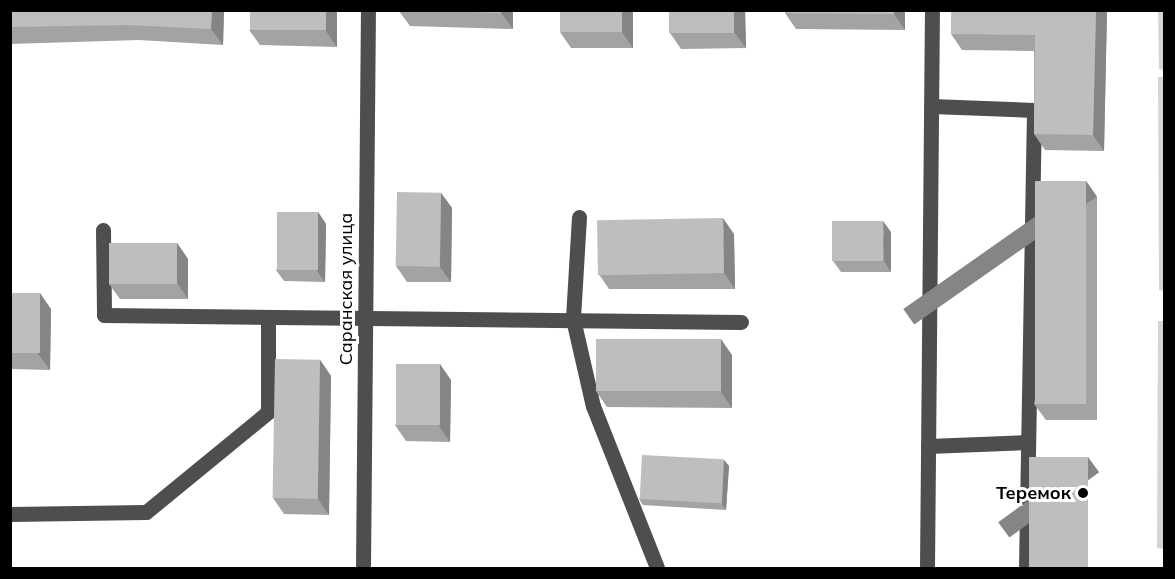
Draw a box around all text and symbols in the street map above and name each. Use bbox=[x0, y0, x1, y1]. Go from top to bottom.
street label: Саранская улица bbox=[335, 213, 357, 365]
place label: Теремок bbox=[996, 482, 1071, 504]
marker: Теремок bbox=[1076, 486, 1090, 500]

